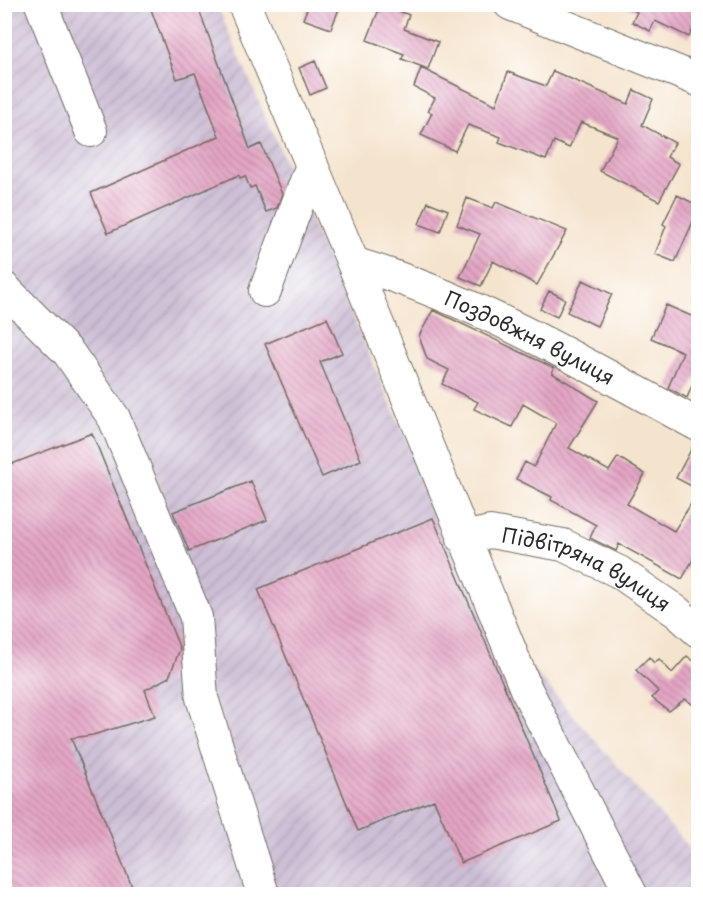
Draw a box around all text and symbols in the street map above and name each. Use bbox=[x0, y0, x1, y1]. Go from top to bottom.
street label: Поздовжня вулиця bbox=[440, 283, 620, 392]
street label: Підвітряна вулиця bbox=[499, 519, 677, 618]

